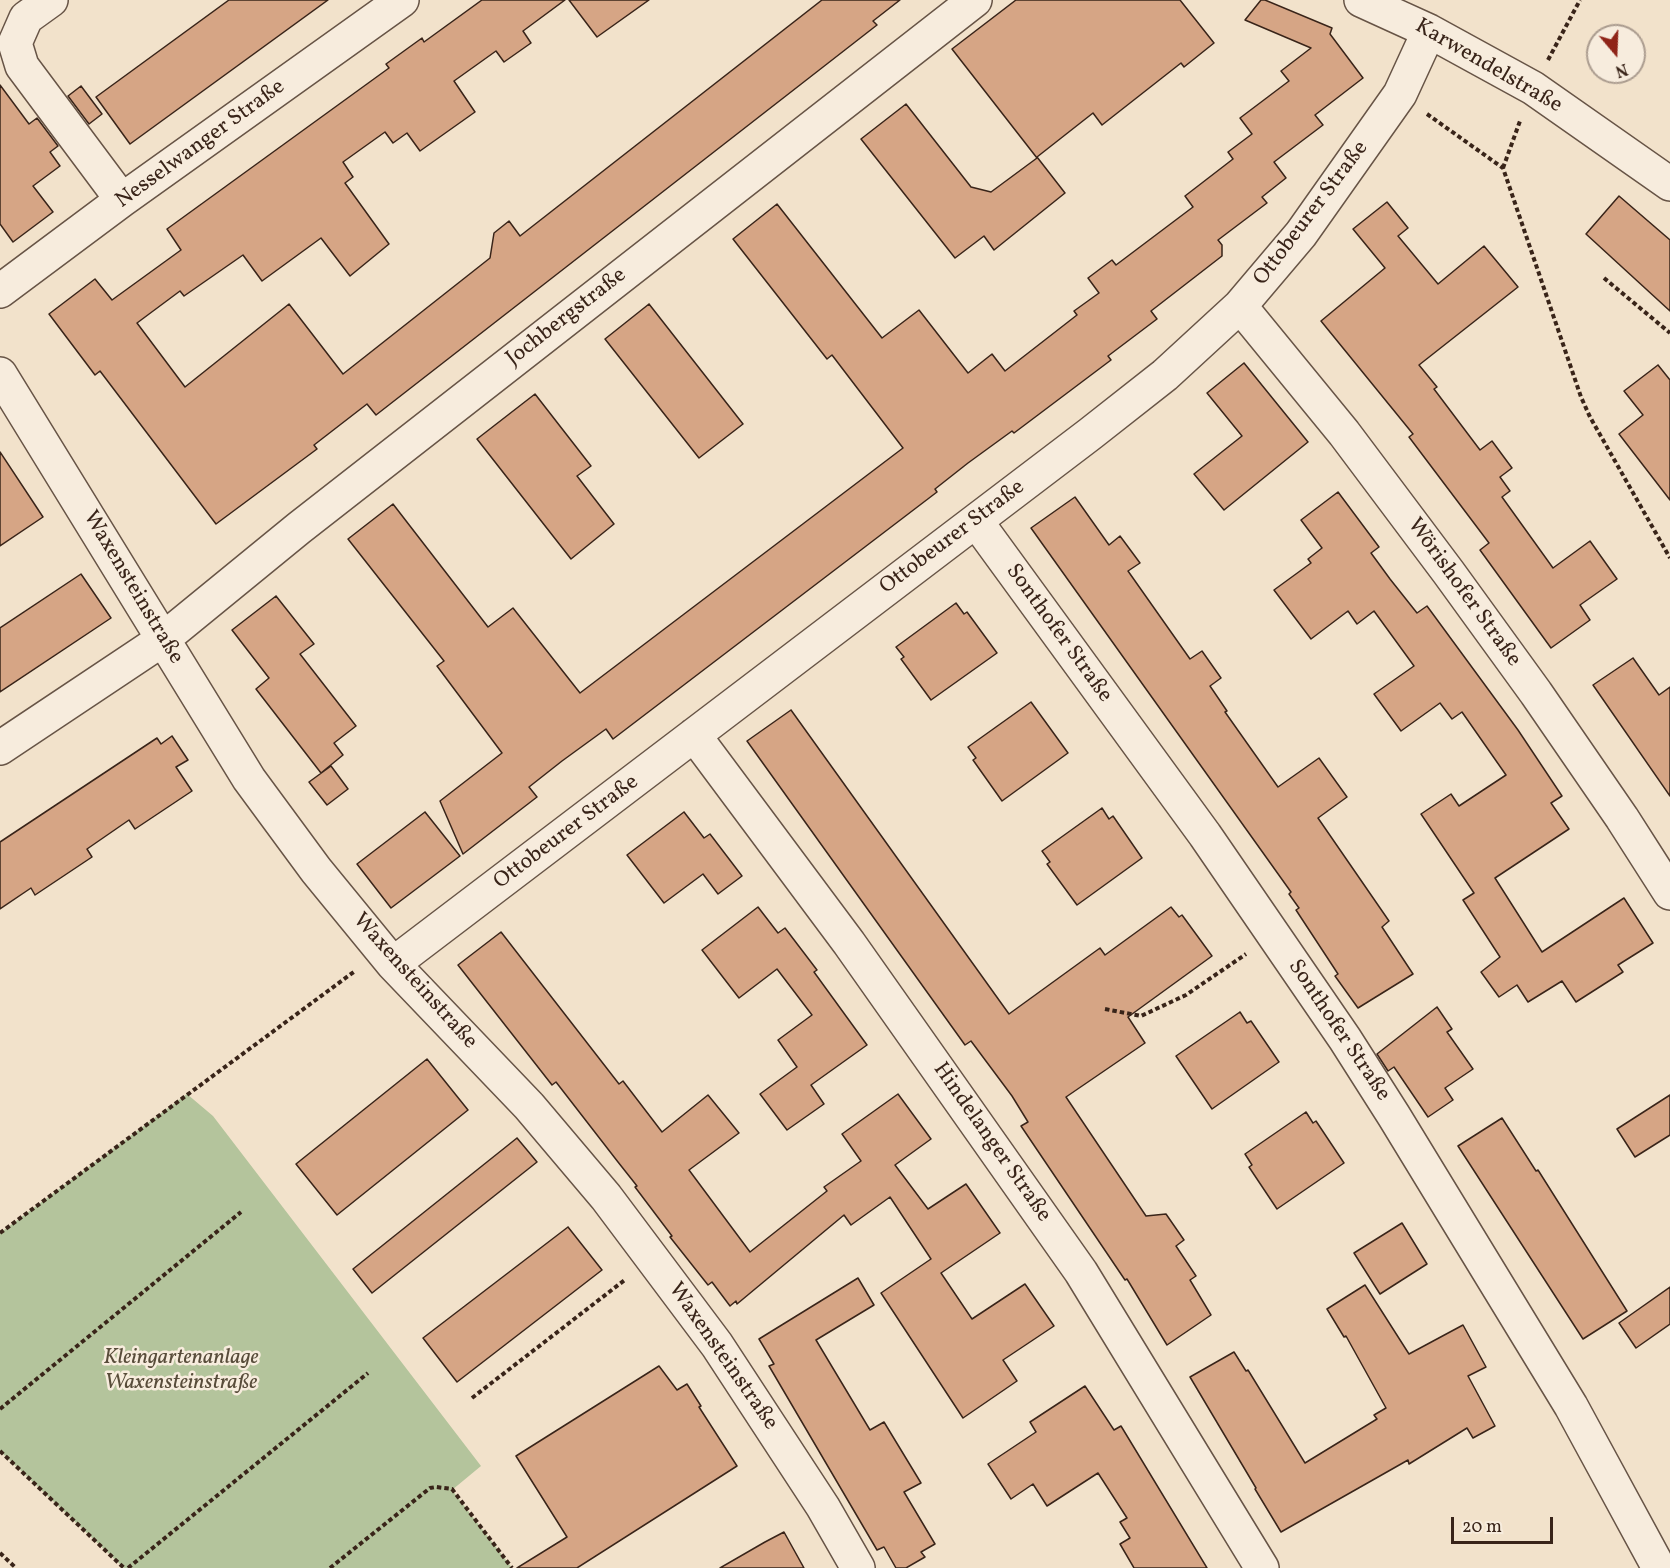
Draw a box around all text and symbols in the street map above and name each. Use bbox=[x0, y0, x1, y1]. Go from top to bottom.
street label: Karwendelstraße bbox=[1410, 14, 1566, 120]
north arrow bbox=[1586, 24, 1646, 84]
text: N bbox=[1612, 57, 1630, 81]
street label: Nesselwanger Straße bbox=[111, 75, 291, 215]
street label: Ottobeurer Straße bbox=[1249, 136, 1375, 292]
street label: Jochbergstraße bbox=[502, 263, 632, 373]
street label: Ottobeurer Straße bbox=[875, 475, 1031, 601]
street label: Waxensteinstraße bbox=[76, 507, 188, 669]
street label: Wörishofer Straße bbox=[1400, 514, 1526, 672]
street label: Sonthofer Straße bbox=[999, 560, 1117, 708]
street label: Ottobeurer Straße bbox=[489, 770, 645, 896]
street label: Waxensteinstraße bbox=[346, 909, 482, 1055]
street label: Sonthofer Straße bbox=[1281, 955, 1395, 1107]
street label: Hindelanger Straße bbox=[926, 1058, 1056, 1228]
street label: Waxensteinstraße bbox=[661, 1278, 783, 1436]
park label: Kleingartenanlage Waxensteinstraße bbox=[104, 1346, 258, 1398]
scale bar bbox=[1454, 1505, 1556, 1543]
text: 20 m bbox=[1462, 1515, 1502, 1540]

